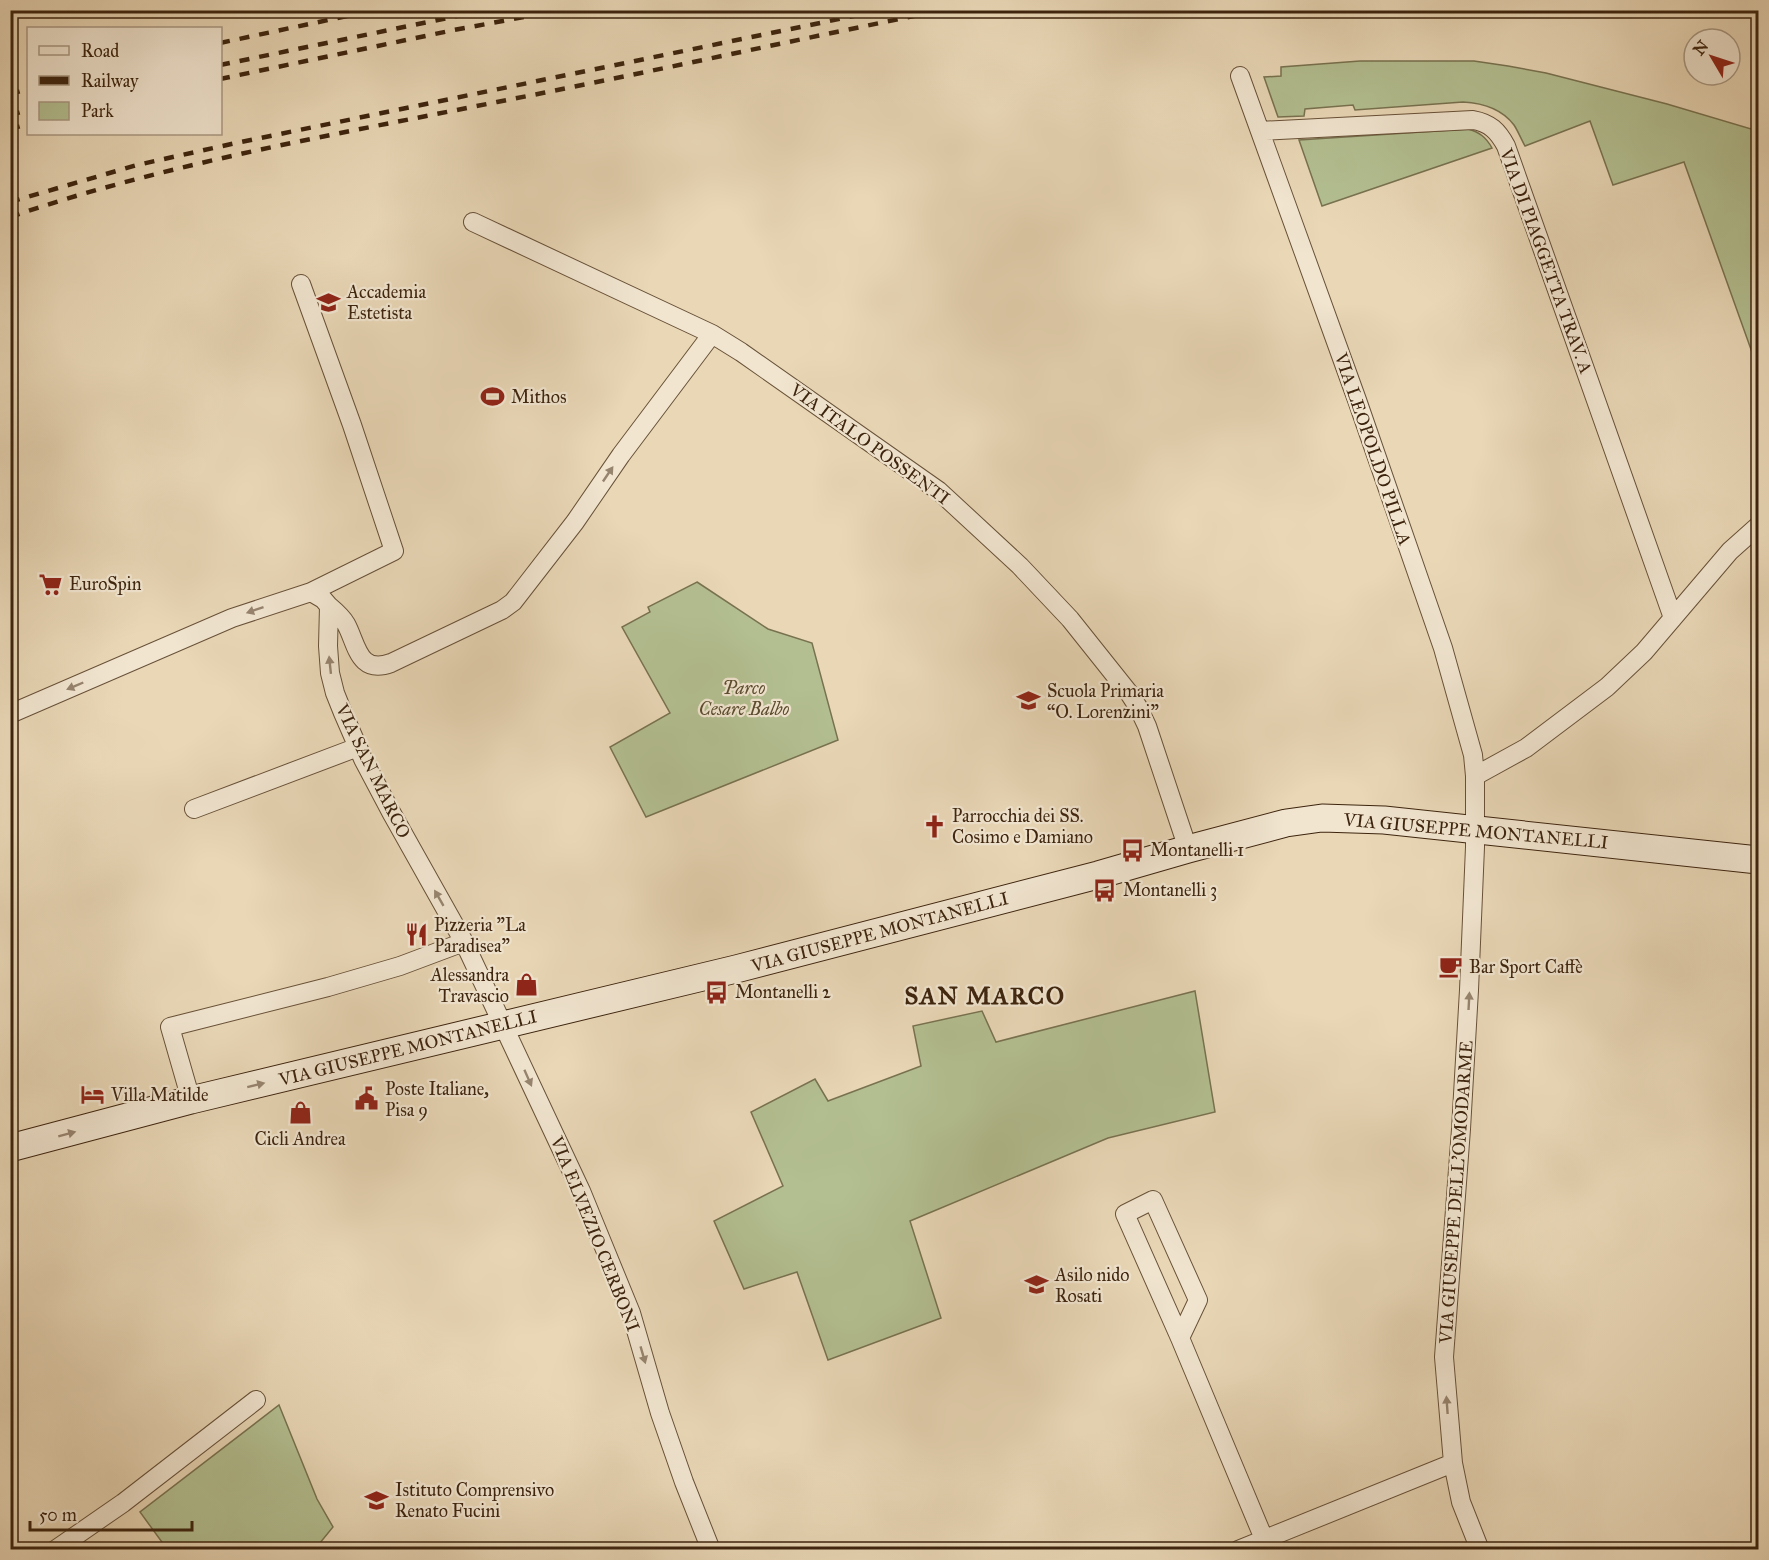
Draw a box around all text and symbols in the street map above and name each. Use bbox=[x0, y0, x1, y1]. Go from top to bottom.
legend bbox=[27, 27, 222, 135]
north arrow bbox=[1682, 27, 1742, 87]
text: N bbox=[1689, 36, 1713, 59]
text: Road bbox=[81, 40, 119, 62]
text: Railway bbox=[81, 70, 139, 92]
text: Park bbox=[81, 100, 114, 122]
street label: VIA DI PIAGGETTA TRAV. A bbox=[1495, 144, 1597, 377]
place label: Accademia Estetista bbox=[346, 281, 426, 324]
school or university icon: Accademia Estetista bbox=[316, 289, 342, 315]
street label: VIA LEOPOLDO PILLA bbox=[1329, 349, 1416, 548]
street label: VIA ITALO POSSENTI bbox=[785, 378, 954, 509]
sports icon: Mithos bbox=[480, 384, 506, 410]
place label: Mithos bbox=[511, 386, 567, 408]
one-way arrow bbox=[602, 466, 613, 482]
supermarket icon: EuroSpin bbox=[38, 571, 64, 597]
place label: EuroSpin bbox=[69, 573, 142, 595]
one-way arrow bbox=[246, 606, 264, 616]
one-way arrow bbox=[325, 656, 335, 675]
park label: Parco Cesare Balbo bbox=[699, 677, 789, 720]
place label: Scuola Primaria “O. Lorenzini” bbox=[1047, 680, 1164, 723]
one-way arrow bbox=[66, 681, 84, 691]
school or university icon: Scuola Primaria “O. Lorenzini” bbox=[1016, 688, 1042, 714]
street label: VIA SAN MARCO bbox=[330, 699, 415, 842]
place label: Parrocchia dei SS. Cosimo e Damiano bbox=[952, 805, 1093, 848]
street label: VIA GIUSEPPE MONTANELLI bbox=[1342, 808, 1609, 854]
church icon: Parrocchia dei SS. Cosimo e Damiano bbox=[921, 813, 947, 839]
bus stop icon: Montanelli 1 bbox=[1119, 837, 1145, 863]
place label: Montanelli 1 bbox=[1150, 839, 1244, 861]
bus stop icon: Montanelli 3 bbox=[1092, 877, 1118, 903]
place label: Montanelli 3 bbox=[1123, 879, 1217, 901]
street label: VIA GIUSEPPE MONTANELLI bbox=[748, 887, 1011, 977]
one-way arrow bbox=[434, 889, 444, 906]
place label: Pizzeria "La Paradisea" bbox=[434, 914, 526, 957]
restaurant icon: Pizzeria "La Paradisea" bbox=[403, 922, 429, 948]
cafe icon: Bar Sport Caffè bbox=[1438, 954, 1464, 980]
place label: Bar Sport Caffè bbox=[1469, 956, 1583, 978]
place label: Alessandra Travascio bbox=[430, 964, 509, 1007]
shop icon: Alessandra Travascio bbox=[514, 972, 540, 998]
bus stop icon: Montanelli 2 bbox=[704, 979, 730, 1005]
place label: Montanelli 2 bbox=[735, 981, 831, 1003]
district label: SAN MARCO bbox=[905, 981, 1065, 1011]
one-way arrow bbox=[1464, 991, 1473, 1010]
street label: VIA GIUSEPPE MONTANELLI bbox=[276, 1005, 540, 1091]
street label: VIA GIUSEPPE DELL'OMODARME bbox=[1434, 1040, 1478, 1345]
one-way arrow bbox=[523, 1069, 533, 1087]
place label: Poste Italiane, Pisa 9 bbox=[385, 1078, 489, 1121]
one-way arrow bbox=[247, 1079, 265, 1089]
hotel icon: Villa Matilde bbox=[80, 1082, 106, 1108]
place label: Villa Matilde bbox=[110, 1084, 209, 1106]
public building icon: Poste Italiane, Pisa 9 bbox=[354, 1086, 380, 1112]
shop icon: Cicli Andrea bbox=[287, 1100, 313, 1126]
one-way arrow bbox=[58, 1128, 76, 1138]
place label: Cicli Andrea bbox=[254, 1128, 346, 1150]
street label: VIA ELVEZIO CERBONI bbox=[545, 1132, 644, 1335]
place label: Asilo nido Rosati bbox=[1054, 1264, 1129, 1307]
school or university icon: Asilo nido Rosati bbox=[1024, 1272, 1050, 1298]
one-way arrow bbox=[638, 1346, 648, 1364]
one-way arrow bbox=[1442, 1395, 1452, 1414]
place label: Istituto Comprensivo Renato Fucini bbox=[395, 1479, 554, 1522]
school or university icon: Istituto Comprensivo Renato Fucini bbox=[364, 1487, 390, 1513]
scale bar bbox=[30, 1494, 192, 1532]
text: 50 m bbox=[39, 1504, 77, 1526]

